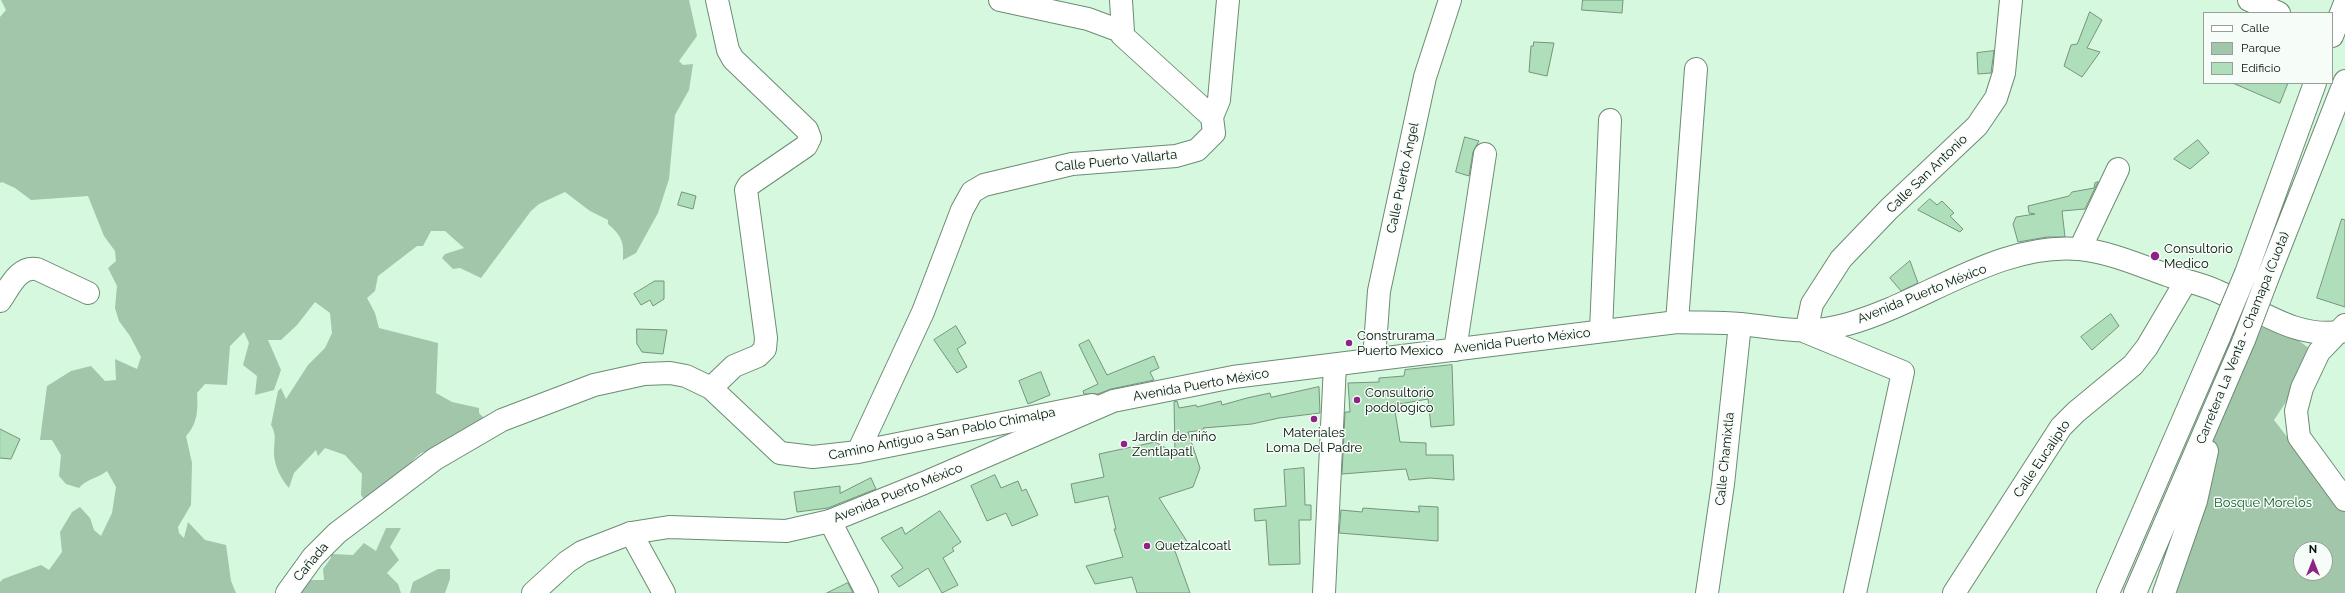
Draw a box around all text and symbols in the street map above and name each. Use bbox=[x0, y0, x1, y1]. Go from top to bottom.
legend bbox=[2203, 12, 2333, 84]
text: Calle bbox=[2241, 21, 2269, 35]
text: Parque bbox=[2241, 41, 2281, 55]
text: Edificio bbox=[2241, 61, 2281, 75]
street label: Calle Puerto Ángel bbox=[1384, 121, 1422, 235]
street label: Calle San Antonio bbox=[1883, 131, 1971, 217]
street label: Calle Puerto Vallarta bbox=[1054, 147, 1178, 175]
street label: Carretera La Venta - Chamapa (Cuota) bbox=[2193, 230, 2293, 446]
place label: Consultorio Medico bbox=[2164, 241, 2233, 272]
marker: Consultorio Medico bbox=[2149, 250, 2161, 262]
street label: Avenida Puerto México bbox=[1855, 261, 1989, 327]
street label: Avenida Puerto México bbox=[1453, 325, 1591, 357]
place label: Construrama Puerto Mexico bbox=[1357, 328, 1443, 359]
marker: Construrama Puerto Mexico bbox=[1344, 338, 1354, 348]
street label: Avenida Puerto México bbox=[1132, 365, 1270, 405]
place label: Consultorio podologico bbox=[1365, 385, 1434, 416]
marker: Consultorio podologico bbox=[1352, 395, 1362, 405]
street label: Camino Antiguo a San Pablo Chimalpa bbox=[827, 404, 1057, 464]
street label: Calle Chamixtla bbox=[1712, 411, 1738, 507]
marker: Materiales Loma Del Padre bbox=[1309, 414, 1319, 424]
street label: Calle Eucalipto bbox=[2010, 417, 2074, 501]
place label: Materiales Loma Del Padre bbox=[1266, 425, 1362, 456]
place label: Jardín de niño Zentlapatl bbox=[1132, 429, 1216, 460]
marker: Jardín de niño Zentlapatl bbox=[1119, 439, 1129, 449]
street label: Avenida Puerto México bbox=[831, 460, 965, 526]
park label: Bosque Morelos bbox=[2214, 495, 2312, 511]
place label: Quetzalcoatl bbox=[1155, 538, 1231, 554]
street label: Cañada bbox=[290, 539, 332, 585]
marker: Quetzalcoatl bbox=[1142, 541, 1152, 551]
north arrow bbox=[2293, 541, 2333, 581]
text: N bbox=[2309, 543, 2317, 556]

